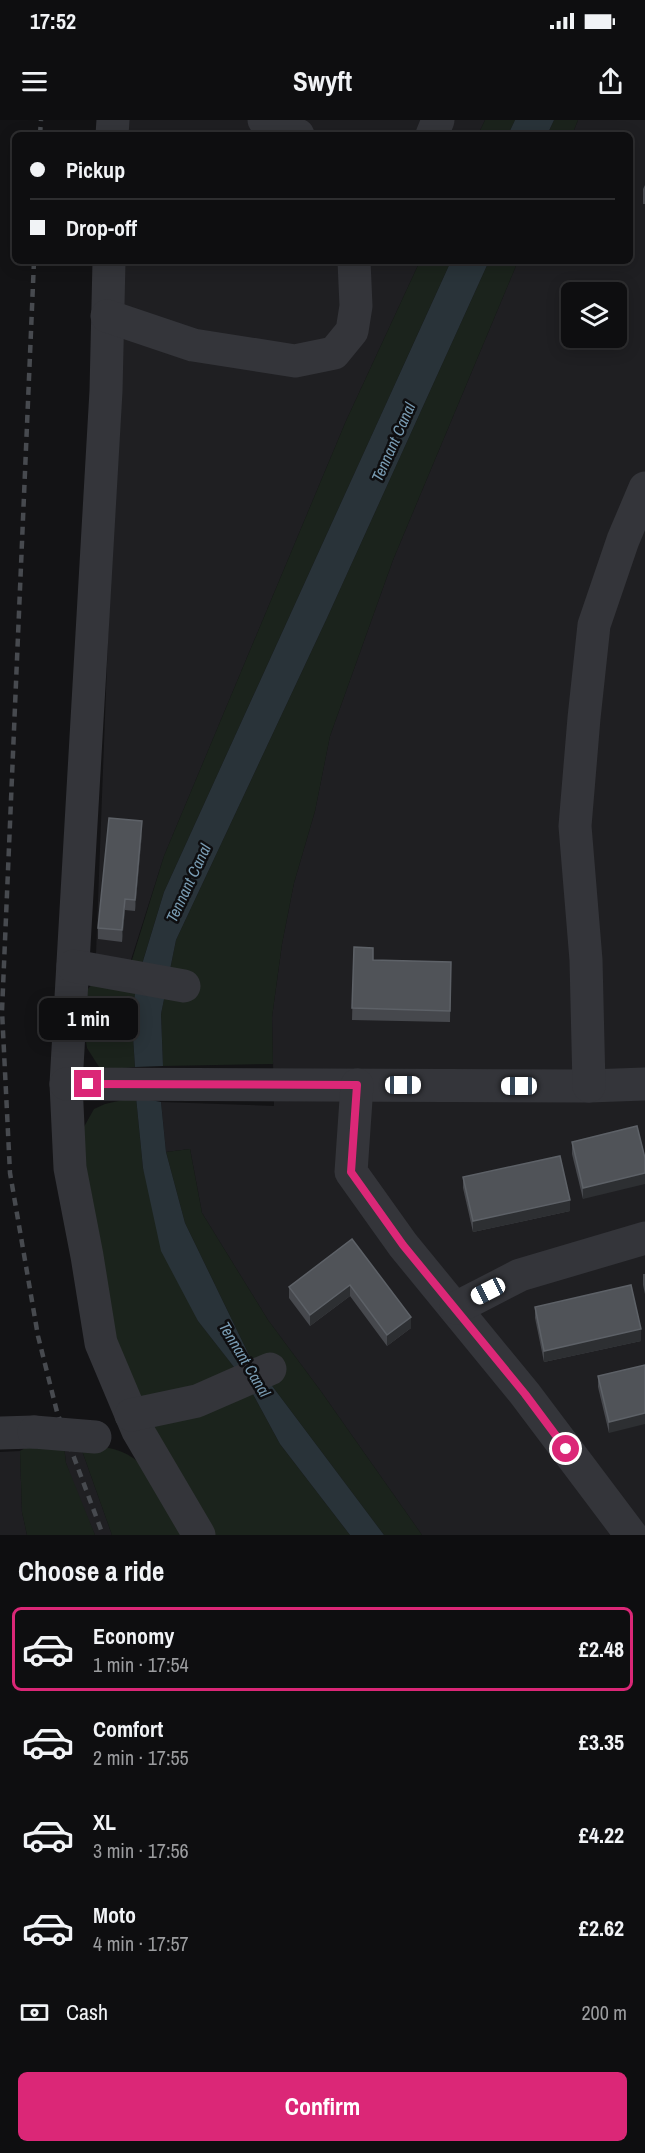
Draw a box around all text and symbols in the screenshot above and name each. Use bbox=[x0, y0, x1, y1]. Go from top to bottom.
text: 17:52 bbox=[30, 6, 76, 36]
text: Swyft bbox=[293, 63, 352, 99]
icon: menu bbox=[18, 65, 51, 98]
icon: share bbox=[594, 65, 627, 98]
text: Pickup bbox=[66, 155, 125, 185]
text: Drop-off bbox=[66, 213, 137, 243]
map controls bbox=[561, 282, 627, 348]
button: layers bbox=[561, 282, 627, 348]
water label: Tennant Canal bbox=[366, 398, 421, 485]
water label: Tennant Canal bbox=[160, 839, 216, 926]
callout: 1 min bbox=[38, 997, 138, 1039]
text: 1 min bbox=[67, 1005, 110, 1032]
route end bbox=[74, 1070, 101, 1097]
car bbox=[385, 1076, 421, 1094]
car bbox=[501, 1077, 537, 1095]
car bbox=[468, 1275, 508, 1307]
water label: Tennant Canal bbox=[214, 1317, 277, 1402]
route start bbox=[552, 1435, 579, 1462]
text: Choose a ride bbox=[18, 1553, 164, 1589]
text: Economy bbox=[93, 1621, 174, 1651]
icon: car bbox=[21, 1622, 75, 1676]
text: £2.48 bbox=[579, 1634, 624, 1664]
text: 1 min · 17:54 bbox=[93, 1651, 189, 1678]
text: Comfort bbox=[93, 1714, 163, 1744]
icon: car bbox=[21, 1715, 75, 1769]
text: £3.35 bbox=[579, 1727, 624, 1757]
text: 2 min · 17:55 bbox=[93, 1744, 189, 1771]
text: XL bbox=[93, 1807, 116, 1837]
icon: car bbox=[21, 1808, 75, 1862]
text: £4.22 bbox=[579, 1820, 624, 1850]
text: 3 min · 17:56 bbox=[93, 1837, 189, 1864]
text: Moto bbox=[93, 1900, 136, 1930]
icon: car bbox=[21, 1901, 75, 1955]
text: £2.62 bbox=[579, 1913, 624, 1943]
text: 4 min · 17:57 bbox=[93, 1930, 189, 1957]
icon: cash bbox=[18, 1996, 51, 2029]
text: Cash bbox=[66, 1997, 108, 2027]
text: 200 m bbox=[581, 1999, 627, 2026]
button: Confirm bbox=[18, 2072, 627, 2141]

